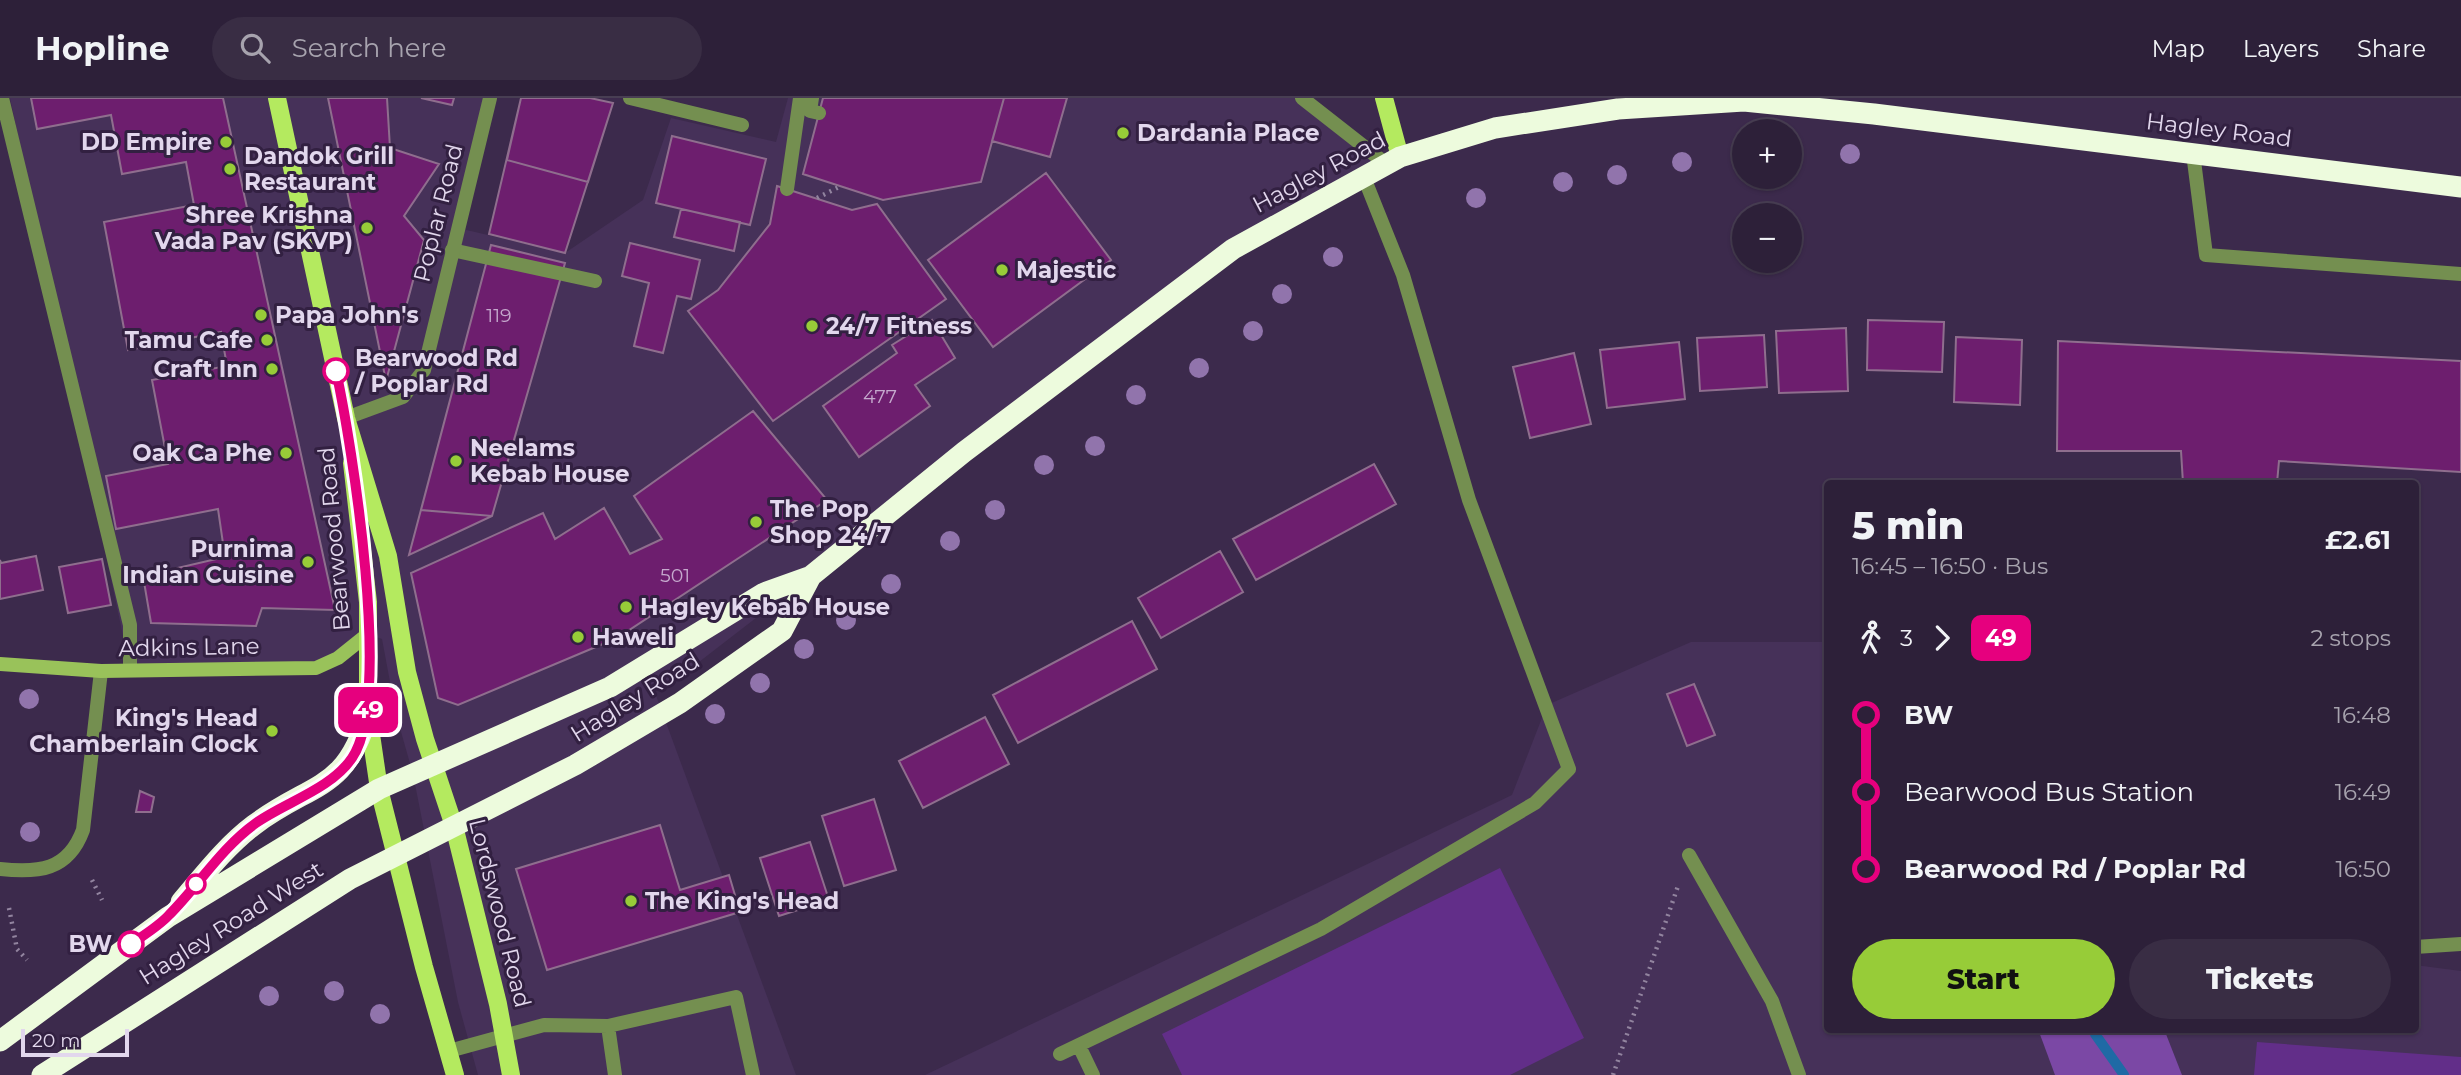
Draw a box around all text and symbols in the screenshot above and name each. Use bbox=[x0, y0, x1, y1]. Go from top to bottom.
search box bbox=[212, 17, 702, 80]
text: Hopline bbox=[35, 28, 170, 68]
icon: search bbox=[236, 29, 274, 67]
text: Search here bbox=[292, 32, 446, 64]
text: Map bbox=[2151, 34, 2205, 63]
text: Layers bbox=[2243, 34, 2319, 63]
text: Share bbox=[2357, 34, 2426, 63]
street label: Hagley Road bbox=[2145, 107, 2293, 153]
place label: Dardania Place bbox=[1137, 119, 1320, 147]
map controls bbox=[1732, 119, 1802, 273]
button: + bbox=[1732, 119, 1802, 189]
marker: Dardania Place bbox=[1115, 125, 1131, 141]
street label: Hagley Road bbox=[1248, 125, 1390, 219]
place label: DD Empire bbox=[81, 128, 212, 156]
marker: DD Empire bbox=[218, 134, 234, 150]
street label: Poplar Road bbox=[407, 141, 469, 285]
place label: Dandok Grill Restaurant bbox=[244, 142, 394, 196]
marker: Dandok Grill Restaurant bbox=[222, 161, 238, 177]
place label: Shree Krishna Vada Pav (SKVP) bbox=[154, 201, 353, 255]
button: − bbox=[1732, 203, 1802, 273]
marker: Shree Krishna Vada Pav (SKVP) bbox=[359, 220, 375, 236]
place label: Majestic bbox=[1016, 256, 1117, 284]
marker: Majestic bbox=[994, 262, 1010, 278]
place label: Papa John's bbox=[275, 301, 419, 329]
house number: 119 bbox=[486, 304, 512, 327]
marker: Papa John's bbox=[253, 307, 269, 323]
place label: 24/7 Fitness bbox=[826, 312, 972, 340]
marker: 24/7 Fitness bbox=[804, 318, 820, 334]
place label: Tamu Cafe bbox=[125, 326, 253, 354]
marker: Tamu Cafe bbox=[259, 332, 275, 348]
place label: Bearwood Rd / Poplar Rd bbox=[354, 344, 518, 398]
place label: Craft Inn bbox=[153, 355, 258, 383]
marker: Bearwood Rd / Poplar Rd bbox=[323, 358, 349, 384]
marker: Craft Inn bbox=[264, 361, 280, 377]
house number: 477 bbox=[863, 385, 897, 408]
place label: Neelams Kebab House bbox=[470, 434, 629, 488]
place label: Oak Ca Phe bbox=[132, 439, 272, 467]
marker: Oak Ca Phe bbox=[278, 445, 294, 461]
street label: Bearwood Road bbox=[312, 446, 356, 632]
marker: Neelams Kebab House bbox=[448, 453, 464, 469]
place label: The Pop Shop 24/7 bbox=[770, 495, 891, 549]
text: 5 min bbox=[1852, 502, 1964, 549]
marker: The Pop Shop 24/7 bbox=[748, 514, 764, 530]
text: £2.61 bbox=[2325, 524, 2391, 556]
place label: Purnima Indian Cuisine bbox=[122, 535, 294, 589]
text: 16:45 – 16:50 · Bus bbox=[1852, 552, 2048, 580]
marker: Purnima Indian Cuisine bbox=[300, 554, 316, 570]
house number: 501 bbox=[660, 564, 690, 587]
place label: Hagley Kebab House bbox=[640, 593, 890, 621]
marker: Hagley Kebab House bbox=[618, 599, 634, 615]
icon: walk bbox=[1852, 619, 1890, 657]
icon: forward bbox=[1923, 619, 1961, 657]
place label: Haweli bbox=[592, 623, 674, 651]
text: 49 bbox=[1985, 623, 2017, 652]
text: 3 bbox=[1900, 624, 1913, 652]
text: 2 stops bbox=[2311, 624, 2391, 652]
marker: Haweli bbox=[570, 629, 586, 645]
street label: Adkins Lane bbox=[118, 632, 260, 662]
street label: Hagley Road bbox=[565, 646, 705, 748]
line badge: 49 bbox=[336, 687, 400, 733]
text: 49 bbox=[352, 695, 384, 724]
text: BW bbox=[1904, 699, 1953, 731]
text: 16:48 bbox=[2334, 701, 2391, 729]
place label: King's Head Chamberlain Clock bbox=[29, 704, 259, 758]
marker: King's Head Chamberlain Clock bbox=[264, 723, 280, 739]
text: Bearwood Bus Station bbox=[1904, 776, 2194, 808]
text: 16:49 bbox=[2335, 778, 2391, 806]
street label: Lordswood Road bbox=[463, 816, 537, 1010]
text: Bearwood Rd / Poplar Rd bbox=[1904, 853, 2246, 885]
street label: Hagley Road West bbox=[134, 855, 328, 991]
text: 16:50 bbox=[2336, 855, 2391, 883]
unlabelled marker bbox=[186, 874, 206, 894]
place label: The King's Head bbox=[645, 887, 839, 915]
marker: The King's Head bbox=[623, 893, 639, 909]
place label: BW bbox=[69, 930, 112, 958]
marker: BW bbox=[118, 931, 144, 957]
button: Start bbox=[1852, 939, 2115, 1019]
button: Tickets bbox=[2129, 939, 2391, 1019]
scale bar bbox=[21, 1026, 130, 1058]
text: 20 m bbox=[32, 1029, 80, 1052]

